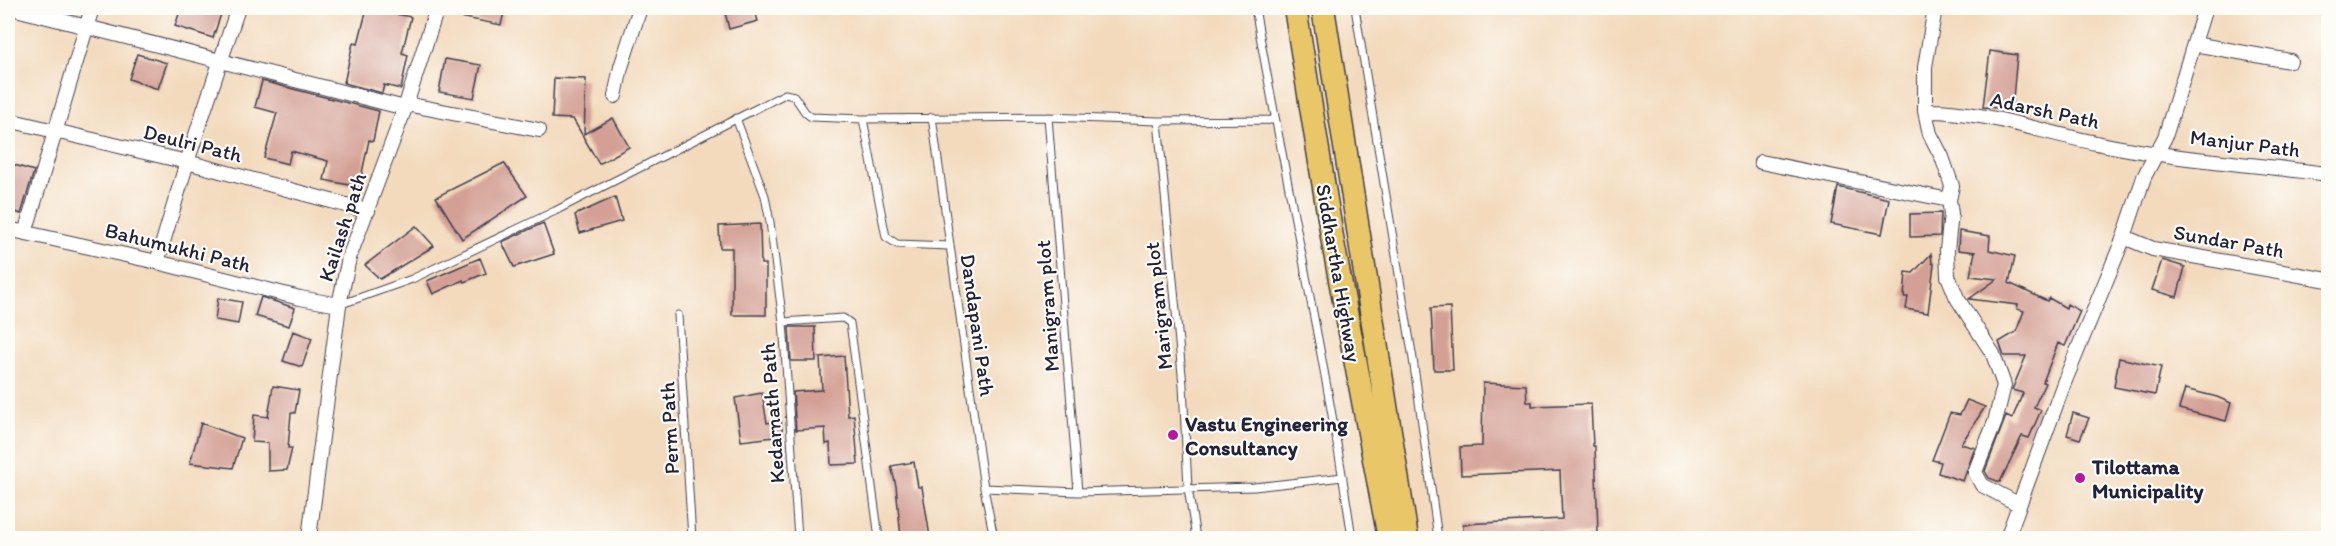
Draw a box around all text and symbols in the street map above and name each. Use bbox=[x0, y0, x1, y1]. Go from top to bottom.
street label: Adarsh Path bbox=[1988, 86, 2102, 134]
street label: Deulri Path bbox=[141, 119, 246, 167]
street label: Manjur Path bbox=[2189, 124, 2302, 162]
street label: Kailash path bbox=[313, 169, 371, 285]
street label: Siddhartha Highway bbox=[1311, 182, 1367, 364]
street label: Bahumukhi Path bbox=[102, 217, 254, 277]
street label: Sundar Path bbox=[2172, 219, 2286, 263]
street label: Manigram plot bbox=[1030, 239, 1064, 373]
street label: Marigram plot bbox=[1139, 241, 1177, 371]
street label: Dandapani Path bbox=[956, 252, 1000, 398]
street label: Kedarnath Path bbox=[755, 341, 789, 484]
street label: Perm Path bbox=[654, 380, 684, 475]
place label: Vastu Engineering Consultancy bbox=[1185, 411, 1348, 461]
marker: Vastu Engineering Consultancy bbox=[1166, 428, 1180, 442]
place label: Tilottama Municipality bbox=[2091, 454, 2204, 504]
marker: Tilottama Municipality bbox=[2073, 471, 2087, 485]

